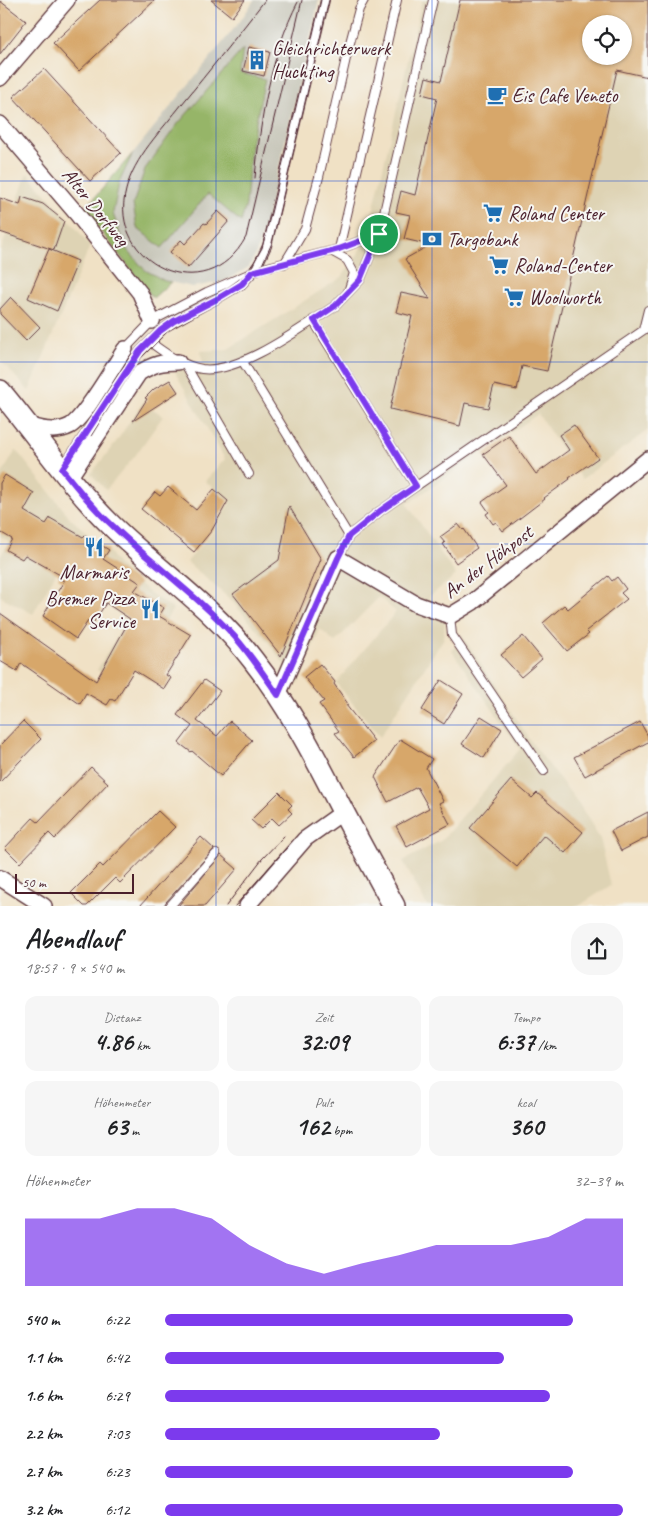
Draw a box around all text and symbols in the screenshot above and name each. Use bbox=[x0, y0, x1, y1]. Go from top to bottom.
map controls bbox=[582, 15, 632, 65]
button: locate bbox=[582, 15, 632, 65]
place label: Gleichrichterwerk Huchting bbox=[272, 36, 392, 84]
building icon: Gleichrichterwerk Huchting bbox=[246, 49, 268, 71]
place label: Eis Cafe Veneto bbox=[512, 83, 618, 108]
cafe icon: Eis Cafe Veneto bbox=[486, 84, 508, 106]
street label: Alter Dorfweg bbox=[57, 163, 136, 252]
place label: Roland Center bbox=[508, 201, 606, 226]
supermarket icon: Roland Center bbox=[482, 202, 504, 224]
pin bbox=[358, 213, 400, 255]
icon: arrive bbox=[365, 220, 393, 248]
place label: Targobank bbox=[447, 227, 519, 252]
bank icon: Targobank bbox=[421, 228, 443, 250]
place label: Roland-Center bbox=[514, 253, 613, 278]
supermarket icon: Roland-Center bbox=[488, 254, 510, 276]
place label: Woolworth bbox=[529, 285, 602, 310]
supermarket icon: Woolworth bbox=[503, 286, 525, 308]
street label: An der Höhpost bbox=[438, 519, 540, 604]
restaurant icon: Marmaris bbox=[83, 536, 105, 558]
place label: Marmaris bbox=[60, 560, 130, 585]
place label: Bremer Pizza Service bbox=[46, 586, 136, 634]
restaurant icon: Bremer Pizza Service bbox=[139, 598, 161, 620]
scale bar bbox=[15, 871, 134, 894]
text: 50 m bbox=[22, 874, 46, 891]
text: Abendlauf bbox=[25, 921, 120, 956]
button: share bbox=[571, 923, 623, 975]
text: 18:57 · 9 × 540 m bbox=[25, 958, 124, 978]
text: Distanz bbox=[104, 1009, 140, 1026]
text: Zeit bbox=[315, 1009, 333, 1026]
text: Tempo bbox=[512, 1009, 540, 1026]
text: 4.86 bbox=[94, 1026, 133, 1058]
text: 32:09 bbox=[299, 1026, 349, 1058]
text: 6:37 bbox=[496, 1026, 535, 1058]
text: km bbox=[133, 1037, 150, 1054]
text: /km bbox=[535, 1037, 556, 1054]
text: Höhenmeter bbox=[94, 1094, 150, 1111]
text: Puls bbox=[315, 1094, 333, 1111]
text: kcal bbox=[517, 1094, 535, 1111]
text: 63 bbox=[105, 1111, 128, 1143]
text: 162 bbox=[296, 1111, 330, 1143]
text: 360 bbox=[509, 1111, 543, 1143]
text: m bbox=[128, 1122, 139, 1139]
text: bpm bbox=[330, 1122, 352, 1139]
text: Höhenmeter bbox=[25, 1171, 90, 1191]
text: 32–39 m bbox=[574, 1171, 623, 1191]
text: 540 m bbox=[25, 1310, 59, 1330]
text: 6:22 bbox=[105, 1310, 130, 1330]
text: 1.1 km bbox=[25, 1348, 62, 1368]
text: 6:42 bbox=[105, 1348, 130, 1368]
text: 1.6 km bbox=[25, 1386, 63, 1406]
text: 6:29 bbox=[105, 1386, 130, 1406]
text: 2.2 km bbox=[25, 1424, 62, 1444]
text: 7:03 bbox=[105, 1424, 130, 1444]
text: 2.7 km bbox=[25, 1462, 62, 1482]
text: 6:23 bbox=[105, 1462, 130, 1482]
text: 3.2 km bbox=[25, 1500, 62, 1520]
text: 6:12 bbox=[105, 1500, 130, 1520]

